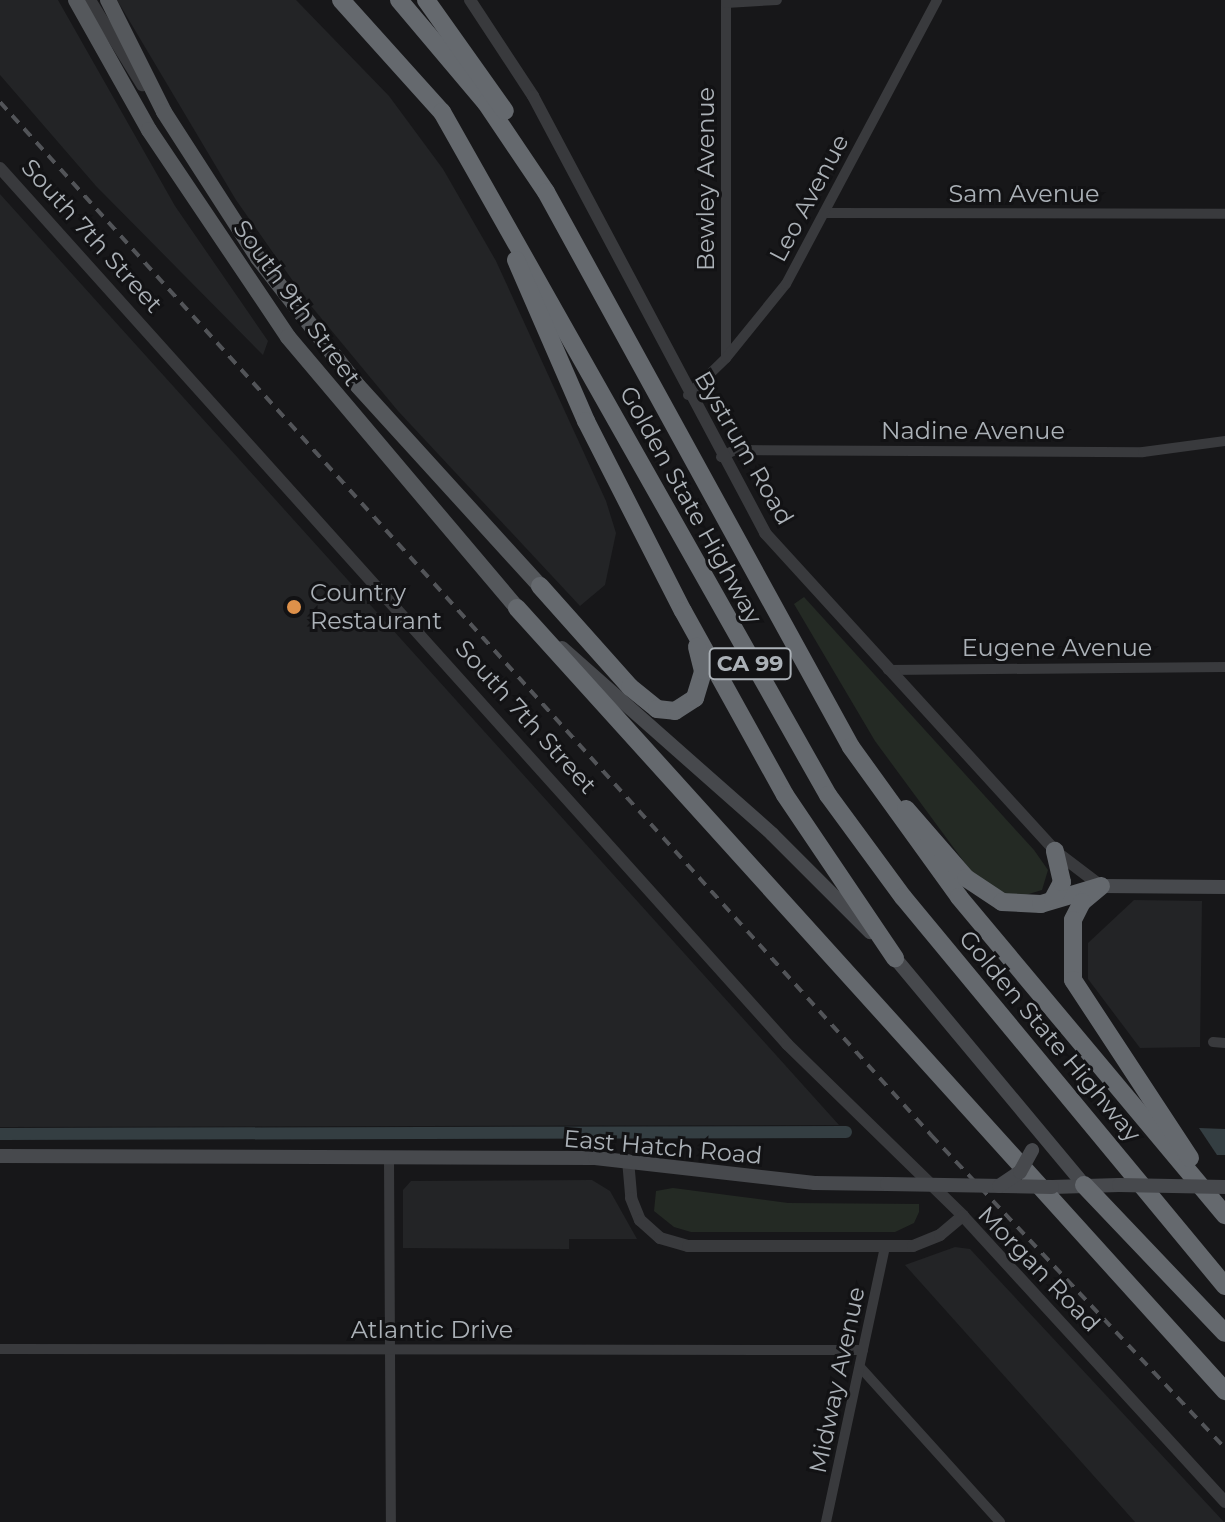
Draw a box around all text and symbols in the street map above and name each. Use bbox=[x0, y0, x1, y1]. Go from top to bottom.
street label: Bewley Avenue bbox=[692, 87, 720, 271]
street label: Leo Avenue bbox=[763, 129, 855, 267]
street label: South 7th Street bbox=[15, 153, 169, 319]
street label: Sam Avenue bbox=[948, 180, 1100, 208]
street label: South 9th Street bbox=[227, 214, 367, 392]
street label: Bystrum Road bbox=[688, 366, 800, 530]
street label: Golden State Highway bbox=[614, 381, 768, 629]
street label: Nadine Avenue bbox=[881, 417, 1065, 445]
place label: Country Restaurant bbox=[310, 579, 442, 635]
marker: Country Restaurant bbox=[285, 598, 303, 616]
street label: South 7th Street bbox=[449, 634, 603, 800]
street label: Eugene Avenue bbox=[962, 634, 1152, 662]
road number: CA 99 bbox=[708, 646, 792, 682]
street label: Golden State Highway bbox=[953, 924, 1147, 1148]
street label: East Hatch Road bbox=[562, 1124, 764, 1170]
street label: Morgan Road bbox=[972, 1200, 1106, 1338]
street label: Midway Avenue bbox=[803, 1284, 871, 1476]
street label: Atlantic Drive bbox=[351, 1316, 513, 1344]

